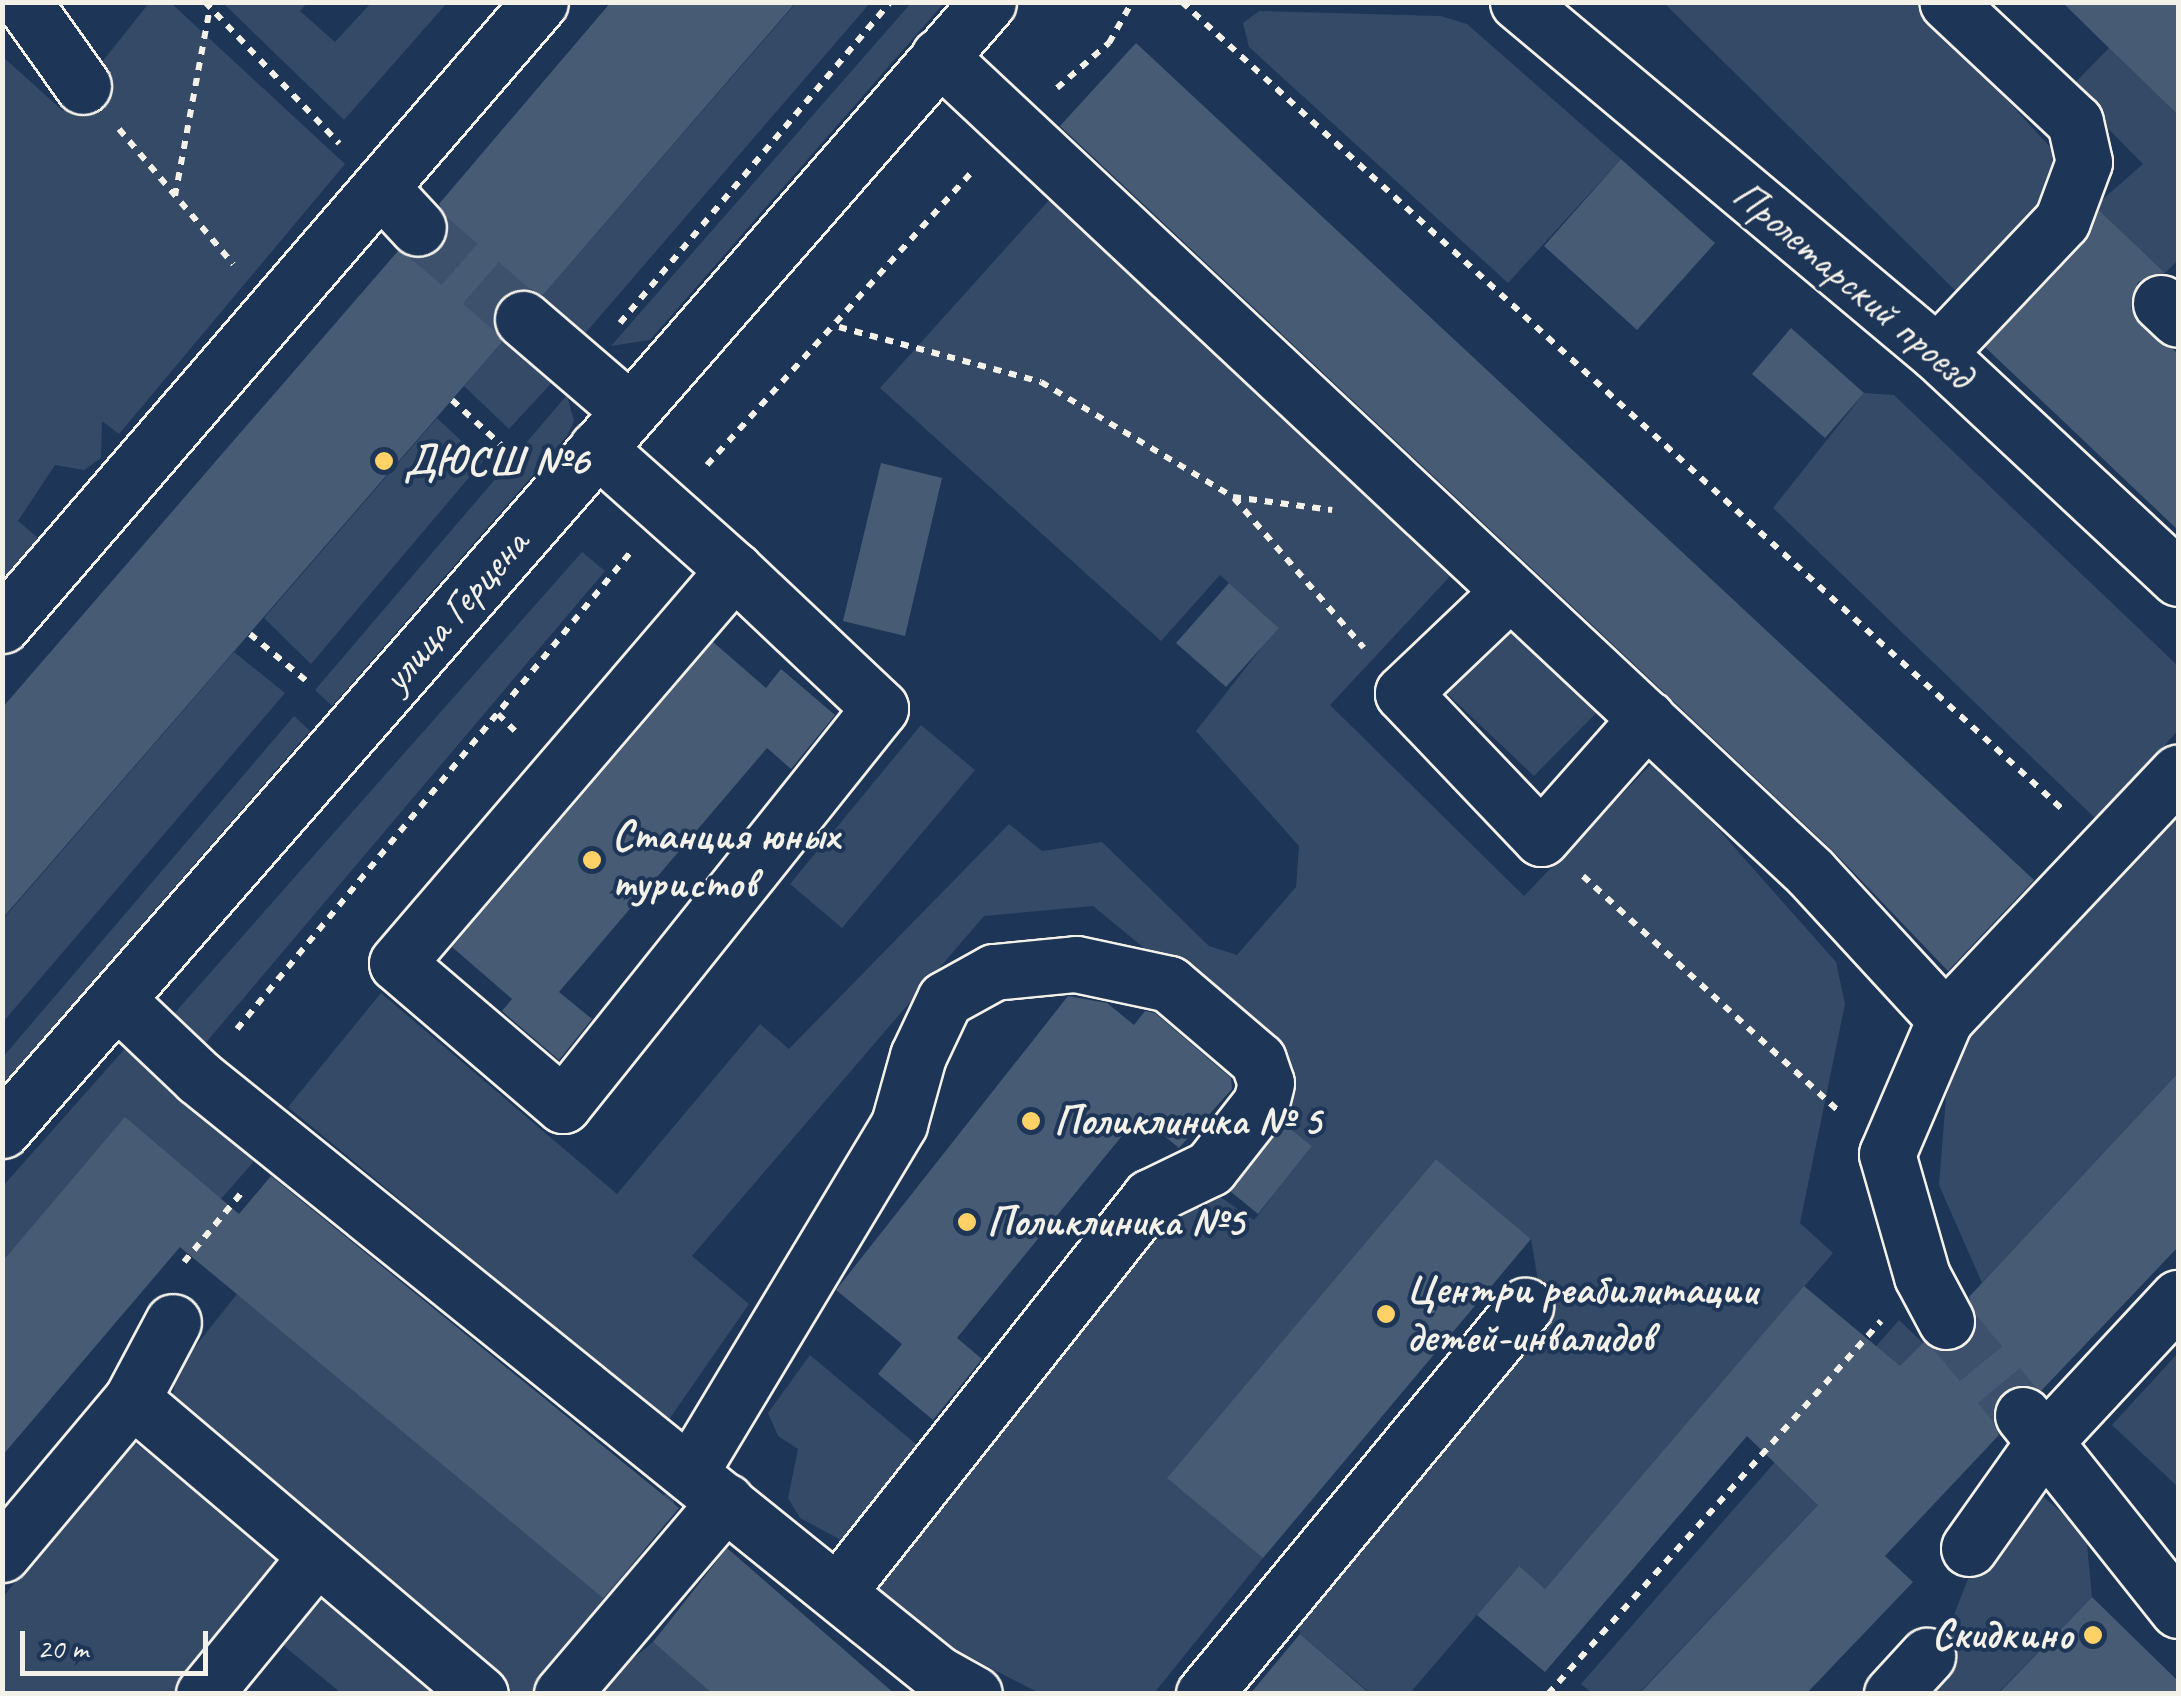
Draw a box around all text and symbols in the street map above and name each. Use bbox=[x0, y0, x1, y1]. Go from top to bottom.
street label: Пролетарский проезд bbox=[1722, 170, 1984, 400]
place label: ДЮСШ №6 bbox=[404, 436, 589, 486]
marker: ДЮСШ №6 bbox=[373, 450, 395, 472]
street label: улица Герцена bbox=[371, 520, 539, 702]
place label: Станция юных туристов bbox=[612, 811, 839, 909]
marker: Станция юных туристов bbox=[581, 849, 603, 871]
place label: Поликлиника № 5 bbox=[1054, 1096, 1321, 1146]
marker: Поликлиника № 5 bbox=[1018, 1108, 1044, 1134]
place label: Поликлиника №5 bbox=[987, 1197, 1244, 1247]
marker: Поликлиника №5 bbox=[956, 1211, 978, 1233]
place label: Центри реабилитации детей-инвалидов bbox=[1406, 1265, 1744, 1364]
marker: Центри реабилитации детей-инвалидов bbox=[1375, 1303, 1397, 1325]
place label: Скидкино bbox=[1932, 1610, 2073, 1660]
scale bar bbox=[25, 1611, 212, 1673]
marker: Скидкино bbox=[2082, 1624, 2104, 1646]
text: 20 m bbox=[37, 1629, 88, 1667]

